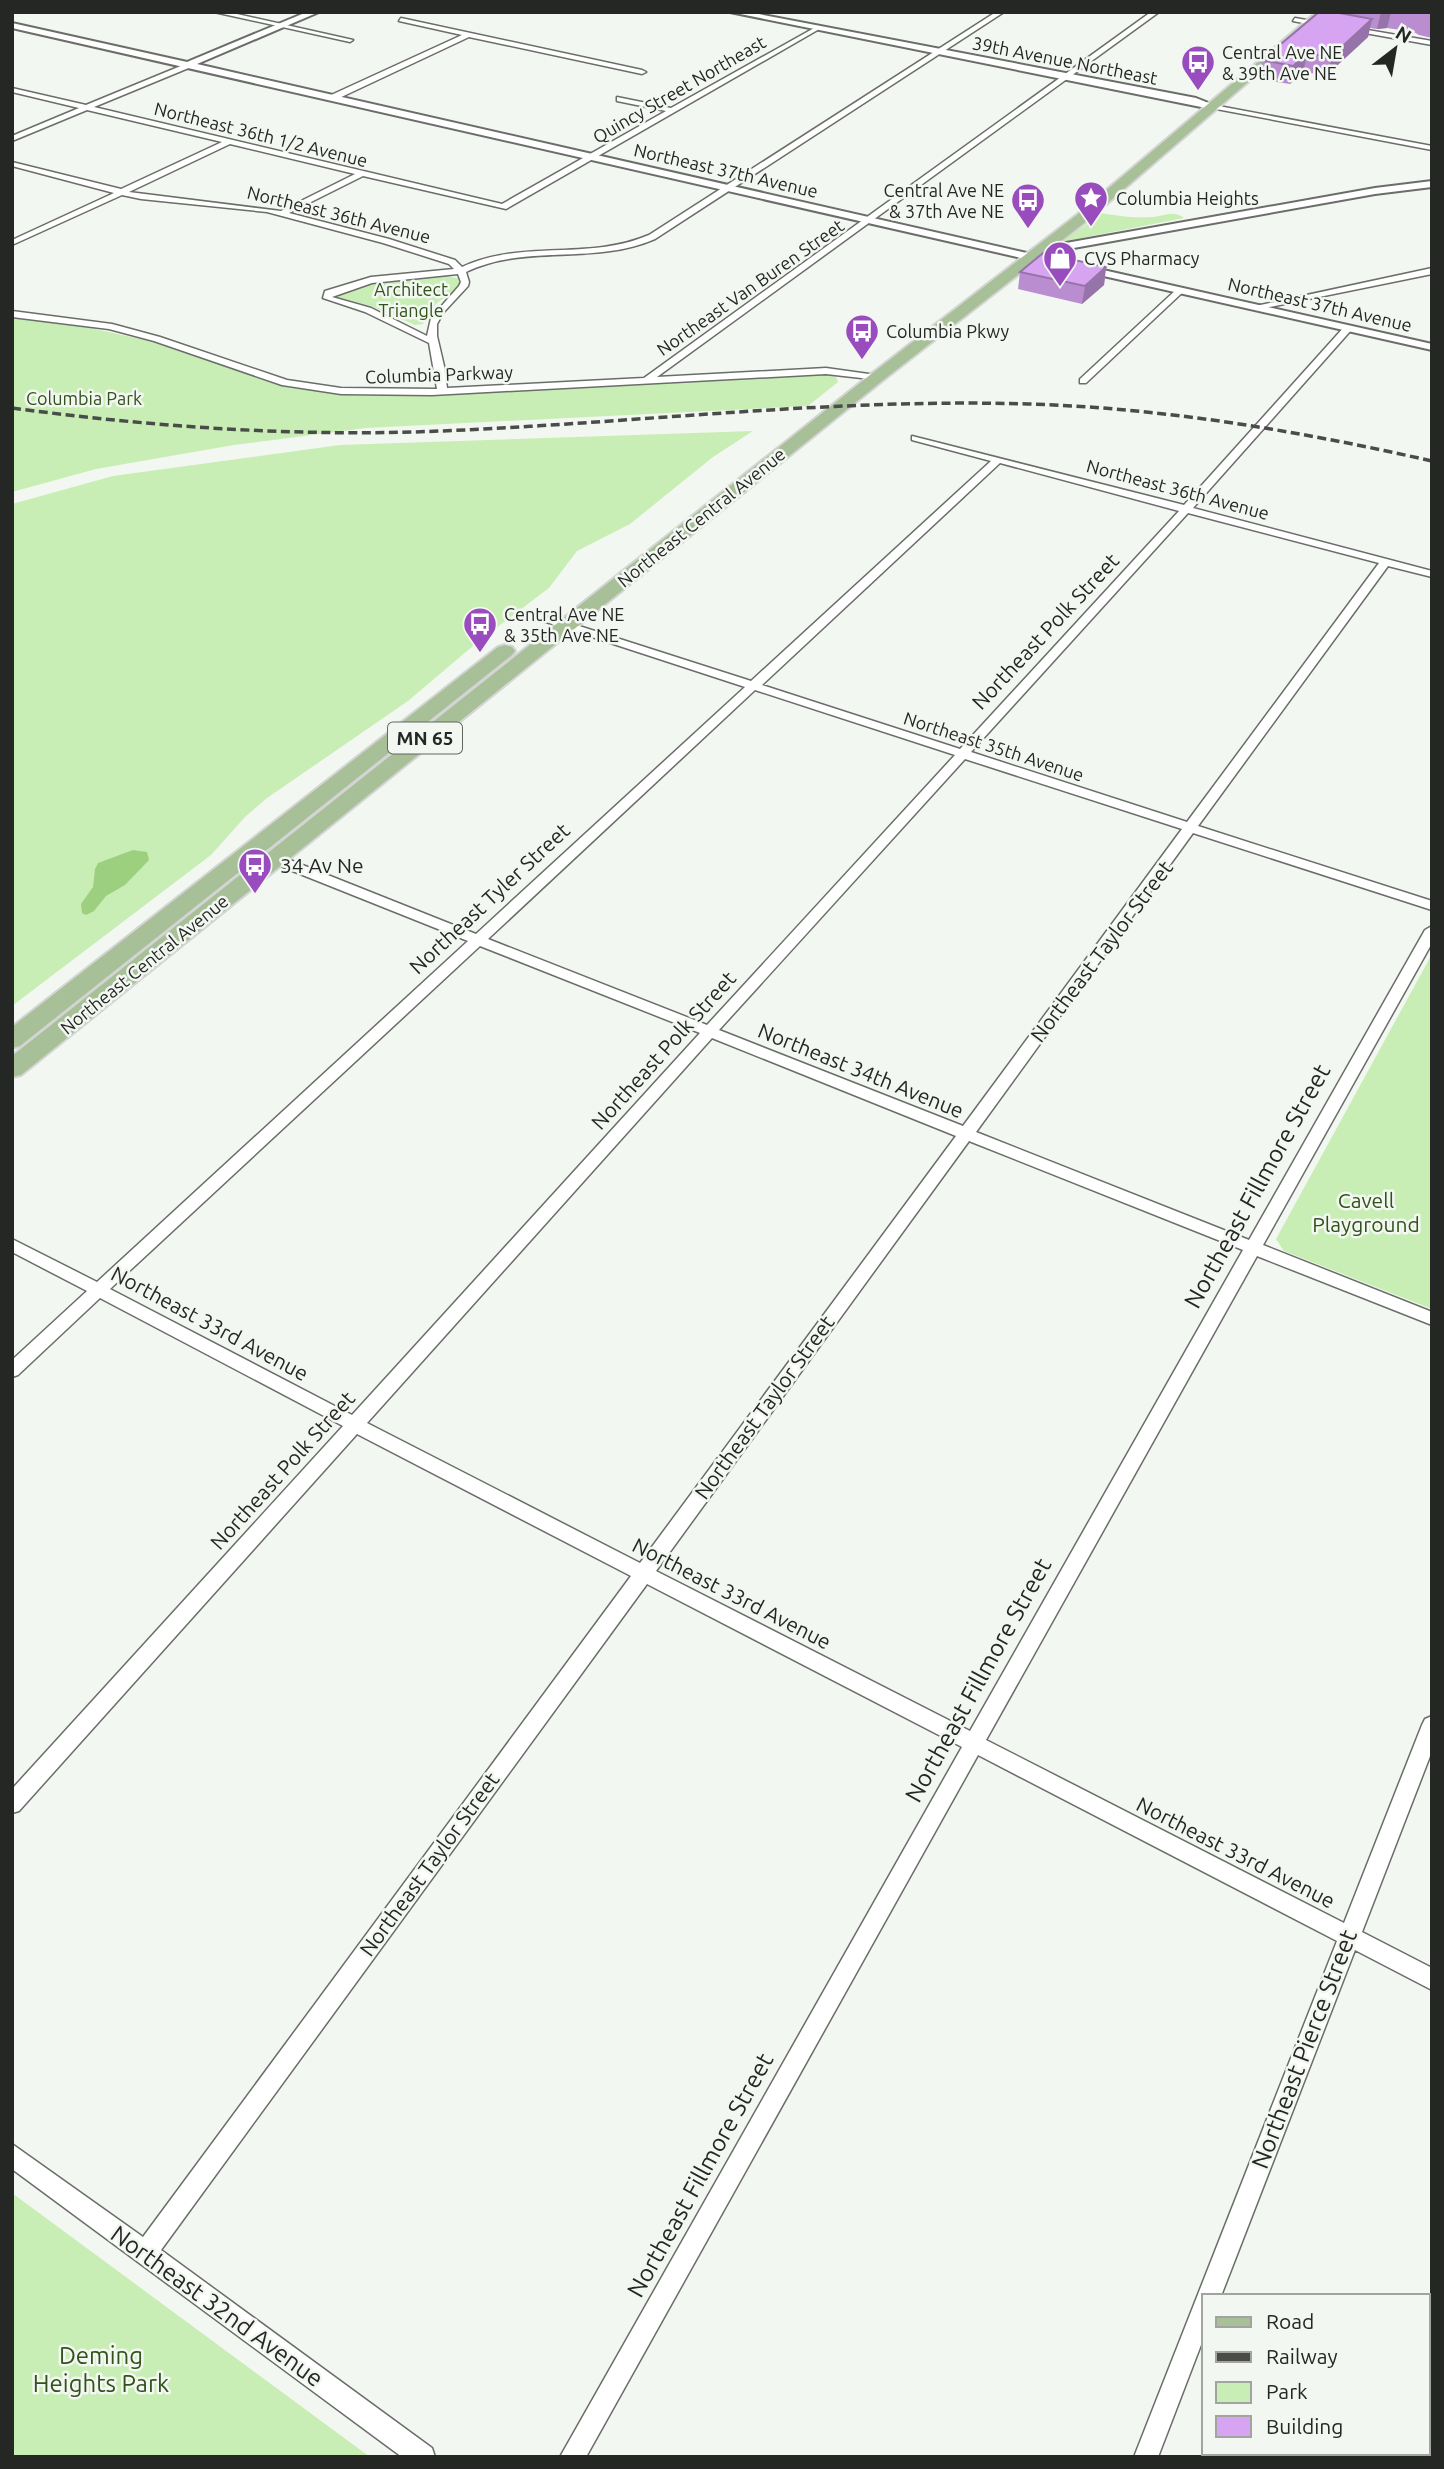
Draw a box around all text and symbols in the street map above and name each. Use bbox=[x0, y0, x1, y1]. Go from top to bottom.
north arrow bbox=[1360, 14, 1430, 84]
text: N bbox=[1392, 21, 1416, 48]
street label: Quincy Street Northeast bbox=[589, 31, 769, 148]
street label: 39th Avenue Northeast bbox=[971, 32, 1159, 88]
place label: Central Ave NE & 39th Ave NE bbox=[1222, 42, 1342, 83]
bus stop icon: Central Ave NE & 39th Ave NE bbox=[1179, 43, 1217, 92]
street label: Northeast 36th 1/2 Avenue bbox=[152, 98, 370, 170]
street label: Northeast 37th Avenue bbox=[632, 139, 820, 201]
place icon: Columbia Heights bbox=[1072, 179, 1110, 228]
place label: Central Ave NE & 37th Ave NE bbox=[884, 180, 1004, 221]
bus stop icon: Central Ave NE & 37th Ave NE bbox=[1009, 181, 1047, 230]
street label: Northeast 36th Avenue bbox=[245, 182, 433, 246]
place label: Columbia Heights bbox=[1116, 188, 1259, 208]
street label: Northeast Van Buren Street bbox=[653, 215, 847, 359]
shop icon: CVS Pharmacy bbox=[1041, 239, 1079, 288]
place label: CVS Pharmacy bbox=[1084, 248, 1200, 268]
street label: Northeast 37th Avenue bbox=[1226, 273, 1414, 335]
park label: Architect Triangle bbox=[374, 279, 448, 320]
bus stop icon: Columbia Pkwy bbox=[843, 312, 881, 361]
place label: Columbia Pkwy bbox=[886, 321, 1010, 341]
street label: Columbia Parkway bbox=[365, 361, 514, 387]
park label: Columbia Park bbox=[26, 388, 142, 408]
street label: Northeast Central Avenue bbox=[613, 443, 789, 591]
street label: Northeast 36th Avenue bbox=[1085, 455, 1271, 523]
street label: Northeast Polk Street bbox=[967, 548, 1123, 714]
place label: Central Ave NE & 35th Ave NE bbox=[504, 604, 624, 645]
bus stop icon: Central Ave NE & 35th Ave NE bbox=[461, 605, 499, 654]
street label: Northeast 35th Avenue bbox=[901, 707, 1087, 785]
road number: MN 65 bbox=[388, 722, 462, 754]
street label: Northeast Tyler Street bbox=[404, 818, 574, 978]
bus stop icon: 34 Av Ne bbox=[236, 846, 274, 895]
place label: 34 Av Ne bbox=[280, 853, 364, 877]
street label: Northeast Taylor Street bbox=[1025, 856, 1177, 1046]
street label: Northeast Central Avenue bbox=[56, 890, 232, 1038]
street label: Northeast Polk Street bbox=[586, 966, 740, 1134]
street label: Northeast 34th Avenue bbox=[755, 1018, 967, 1122]
street label: Northeast Fillmore Street bbox=[1179, 1059, 1336, 1313]
park label: Cavell Playground bbox=[1312, 1188, 1420, 1236]
street label: Northeast 33rd Avenue bbox=[107, 1261, 313, 1385]
street label: Northeast Taylor Street bbox=[689, 1311, 839, 1503]
street label: Northeast Polk Street bbox=[205, 1386, 359, 1554]
street label: Northeast 33rd Avenue bbox=[629, 1532, 835, 1654]
street label: Northeast Fillmore Street bbox=[900, 1553, 1057, 1807]
street label: Northeast Taylor Street bbox=[354, 1768, 504, 1960]
street label: Northeast 33rd Avenue bbox=[1133, 1791, 1339, 1913]
street label: Northeast Pierce Street bbox=[1246, 1925, 1362, 2172]
street label: Northeast Fillmore Street bbox=[622, 2048, 779, 2302]
street label: Northeast 32nd Avenue bbox=[106, 2220, 328, 2392]
legend bbox=[1202, 2294, 1430, 2455]
text: Road bbox=[1266, 2309, 1314, 2333]
park label: Deming Heights Park bbox=[33, 2342, 169, 2397]
text: Railway bbox=[1266, 2344, 1338, 2368]
text: Park bbox=[1266, 2379, 1308, 2403]
text: Building bbox=[1266, 2414, 1343, 2438]

